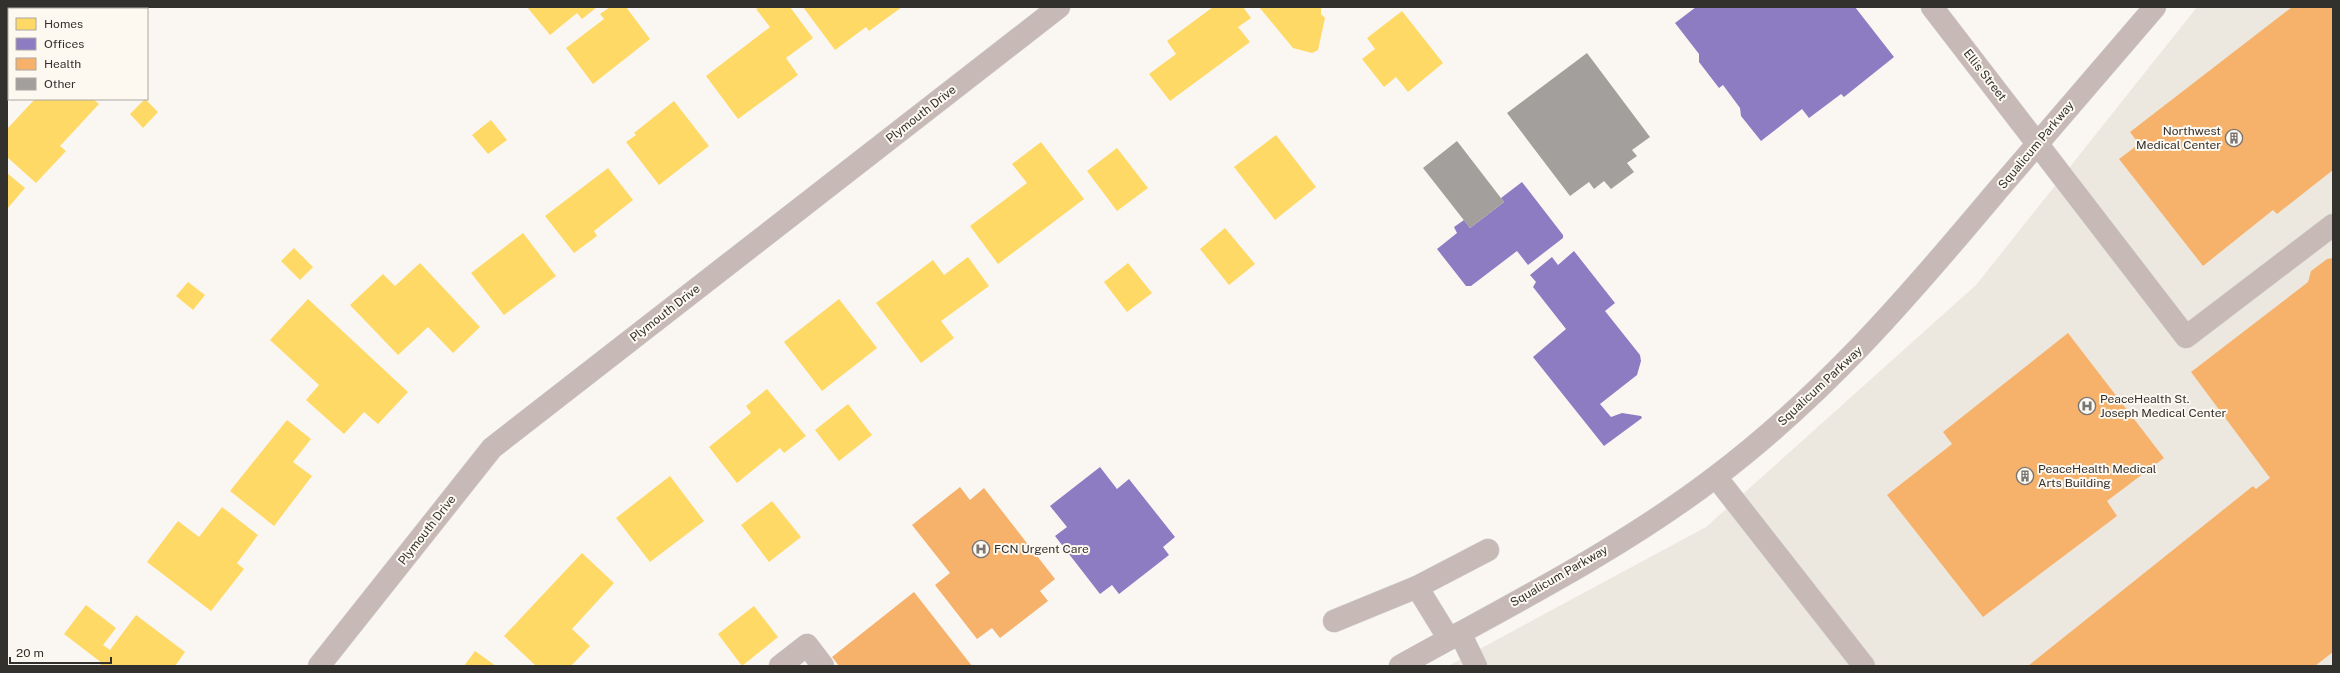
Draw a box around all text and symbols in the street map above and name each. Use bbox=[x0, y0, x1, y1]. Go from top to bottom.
legend bbox=[8, 8, 148, 100]
text: Homes bbox=[44, 17, 83, 31]
text: Offices bbox=[44, 37, 84, 51]
street label: Ellis Street bbox=[1961, 47, 2010, 104]
text: Health bbox=[44, 57, 81, 71]
text: Other bbox=[44, 77, 76, 91]
street label: Plymouth Drive bbox=[883, 82, 959, 146]
street label: Squalicum Parkway bbox=[1995, 98, 2077, 192]
place label: Northwest Medical Center bbox=[2136, 124, 2221, 152]
building icon: Northwest Medical Center bbox=[2224, 128, 2244, 148]
street label: Plymouth Drive bbox=[627, 281, 703, 345]
street label: Squalicum Parkway bbox=[1775, 343, 1865, 429]
place label: PeaceHealth St. Joseph Medical Center bbox=[2100, 392, 2226, 420]
hospital icon: PeaceHealth St. Joseph Medical Center bbox=[2077, 396, 2097, 416]
place label: PeaceHealth Medical Arts Building bbox=[2038, 462, 2157, 490]
building icon: PeaceHealth Medical Arts Building bbox=[2015, 466, 2035, 486]
street label: Plymouth Drive bbox=[395, 492, 459, 568]
hospital icon: FCN Urgent Care bbox=[971, 539, 991, 559]
place label: FCN Urgent Care bbox=[994, 542, 1089, 556]
street label: Squalicum Parkway bbox=[1508, 542, 1611, 610]
scale bar bbox=[10, 639, 111, 665]
text: 20 m bbox=[16, 646, 44, 660]

